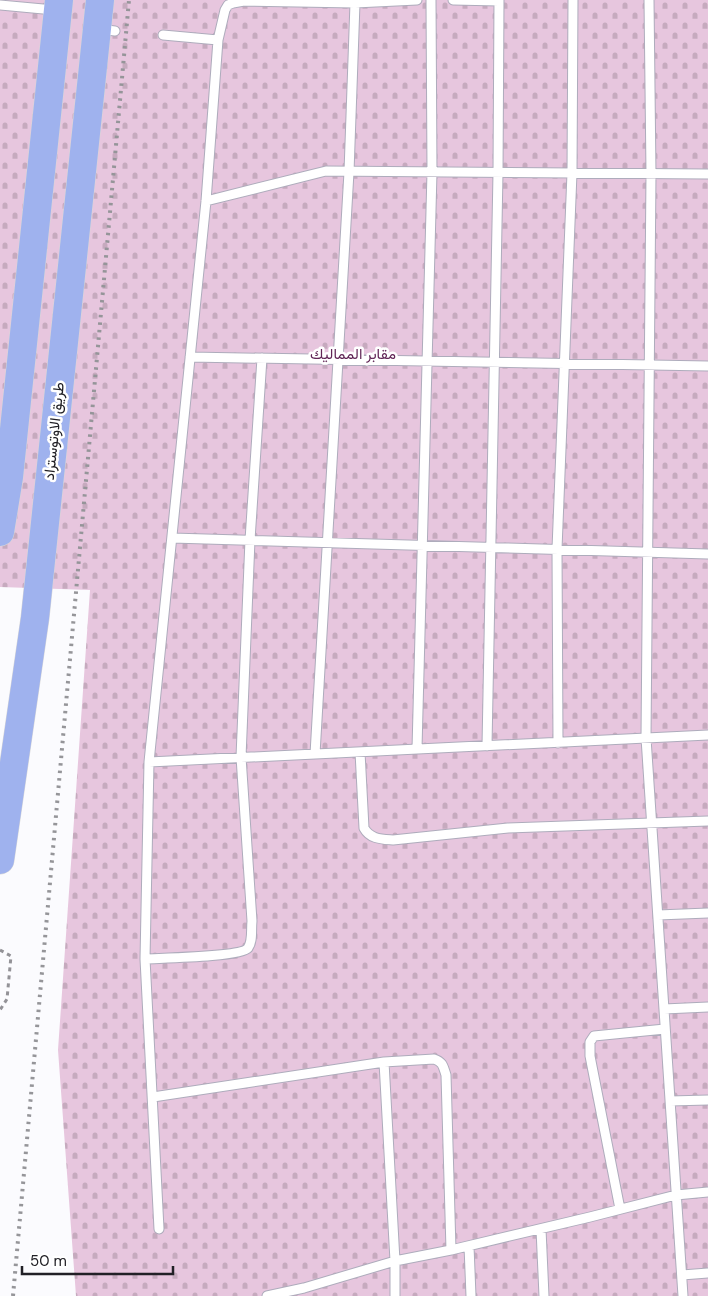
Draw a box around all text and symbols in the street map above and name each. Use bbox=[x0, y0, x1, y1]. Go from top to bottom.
park label: مقابر المماليك bbox=[310, 344, 396, 364]
street label: طريق الاوتوستراد bbox=[39, 381, 69, 481]
scale bar bbox=[22, 1244, 174, 1276]
text: 50 m bbox=[30, 1251, 67, 1271]

